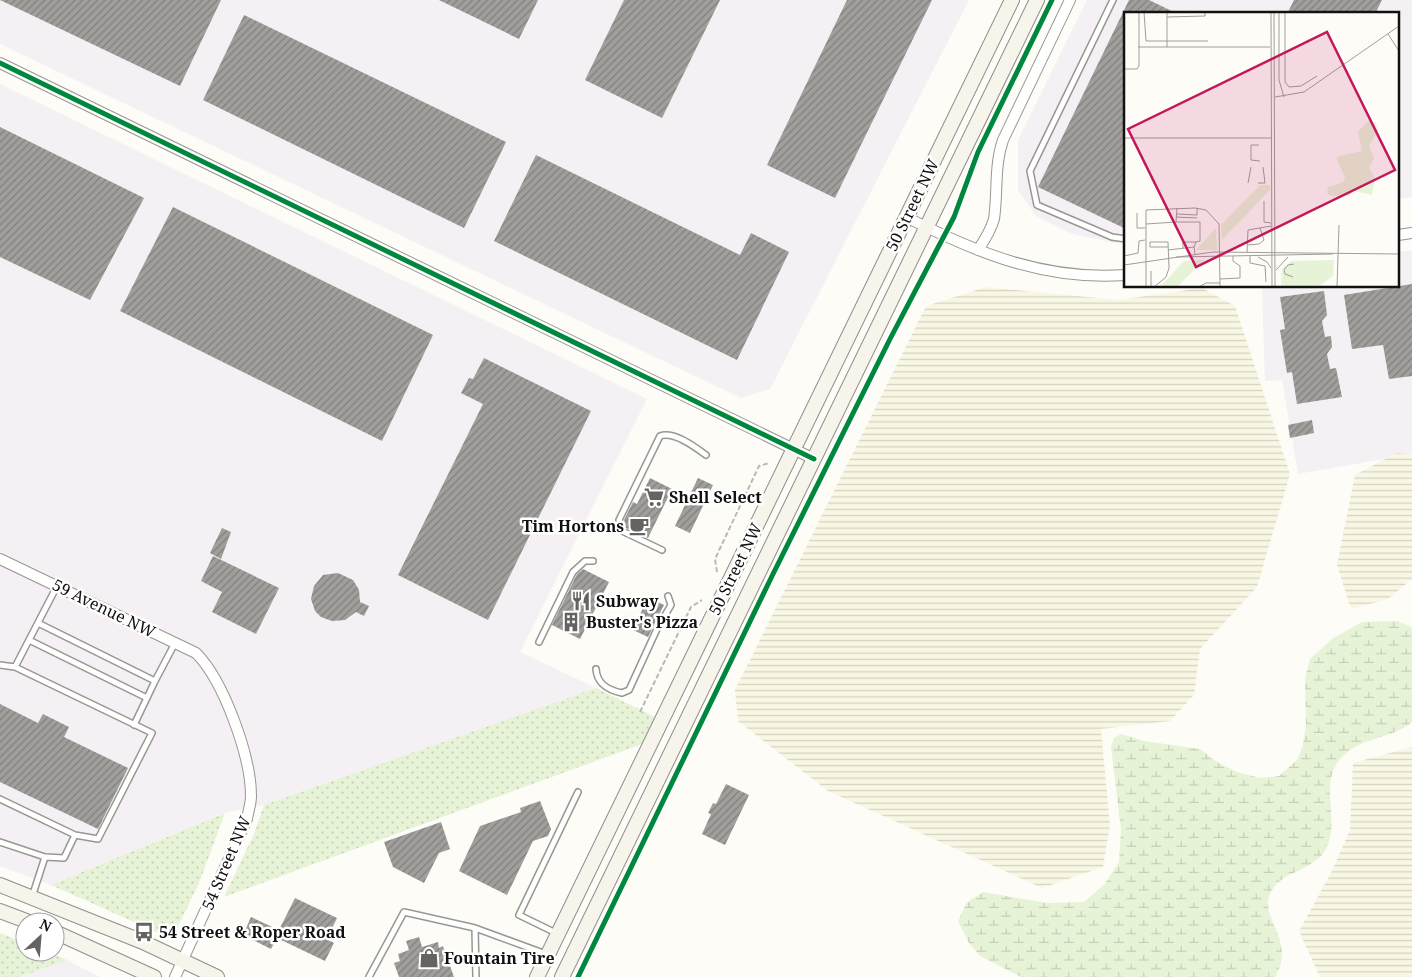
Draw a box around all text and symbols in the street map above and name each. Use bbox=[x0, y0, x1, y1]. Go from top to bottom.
inset map bbox=[1124, 12, 1400, 288]
street label: 50 Street NW bbox=[880, 155, 944, 255]
supermarket icon: Shell Select bbox=[643, 486, 665, 508]
place label: Shell Select bbox=[669, 486, 762, 508]
place label: Tim Hortons bbox=[522, 515, 624, 537]
cafe icon: Tim Hortons bbox=[628, 515, 650, 537]
street label: 50 Street NW bbox=[703, 519, 767, 619]
street label: 59 Avenue NW bbox=[49, 573, 160, 643]
restaurant icon: Subway bbox=[570, 590, 592, 612]
place label: Subway bbox=[596, 590, 659, 612]
building icon: Buster's Pizza bbox=[560, 611, 582, 633]
place label: Buster's Pizza bbox=[586, 611, 698, 633]
street label: 54 Street NW bbox=[196, 813, 256, 913]
north arrow bbox=[15, 912, 65, 962]
text: N bbox=[37, 914, 55, 936]
bus stop icon: 54 Street & Roper Road bbox=[133, 921, 155, 943]
place label: 54 Street & Roper Road bbox=[159, 921, 346, 943]
shop icon: Fountain Tire bbox=[418, 947, 440, 969]
place label: Fountain Tire bbox=[444, 947, 555, 969]

